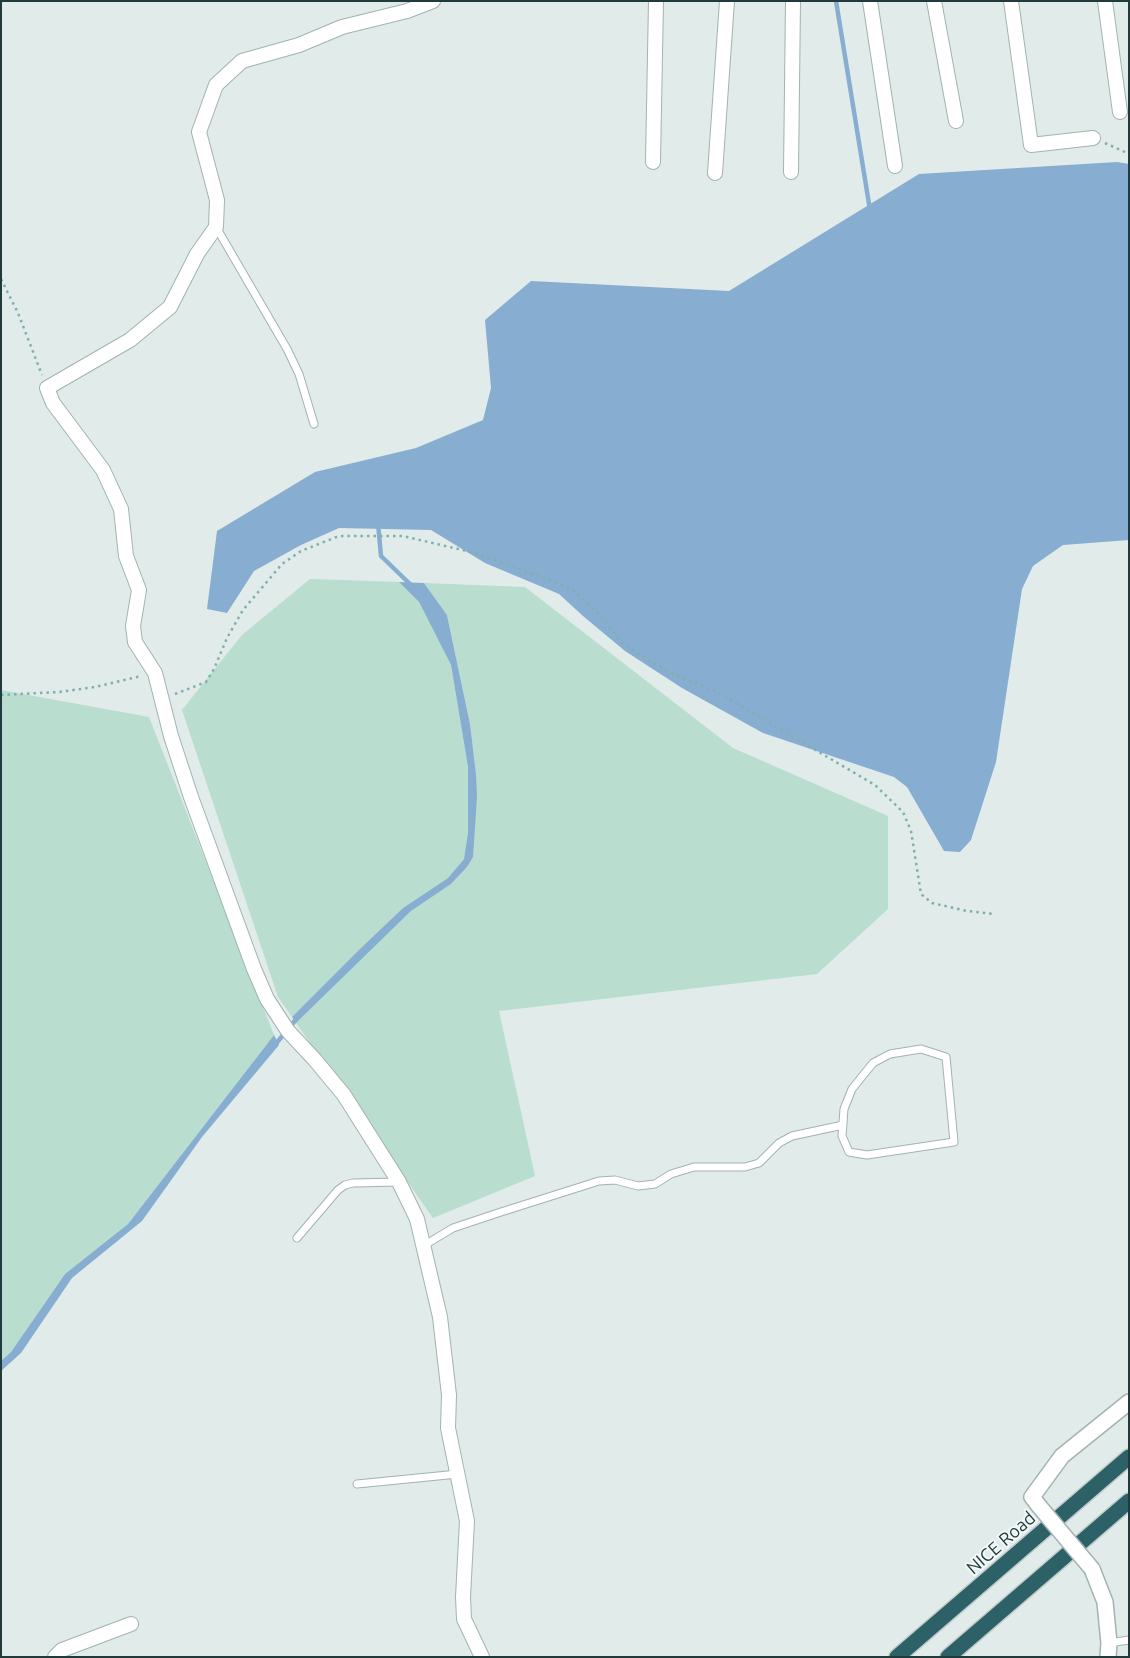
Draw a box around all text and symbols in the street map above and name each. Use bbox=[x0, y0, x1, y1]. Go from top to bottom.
street label: NICE Road bbox=[962, 1507, 1040, 1579]

